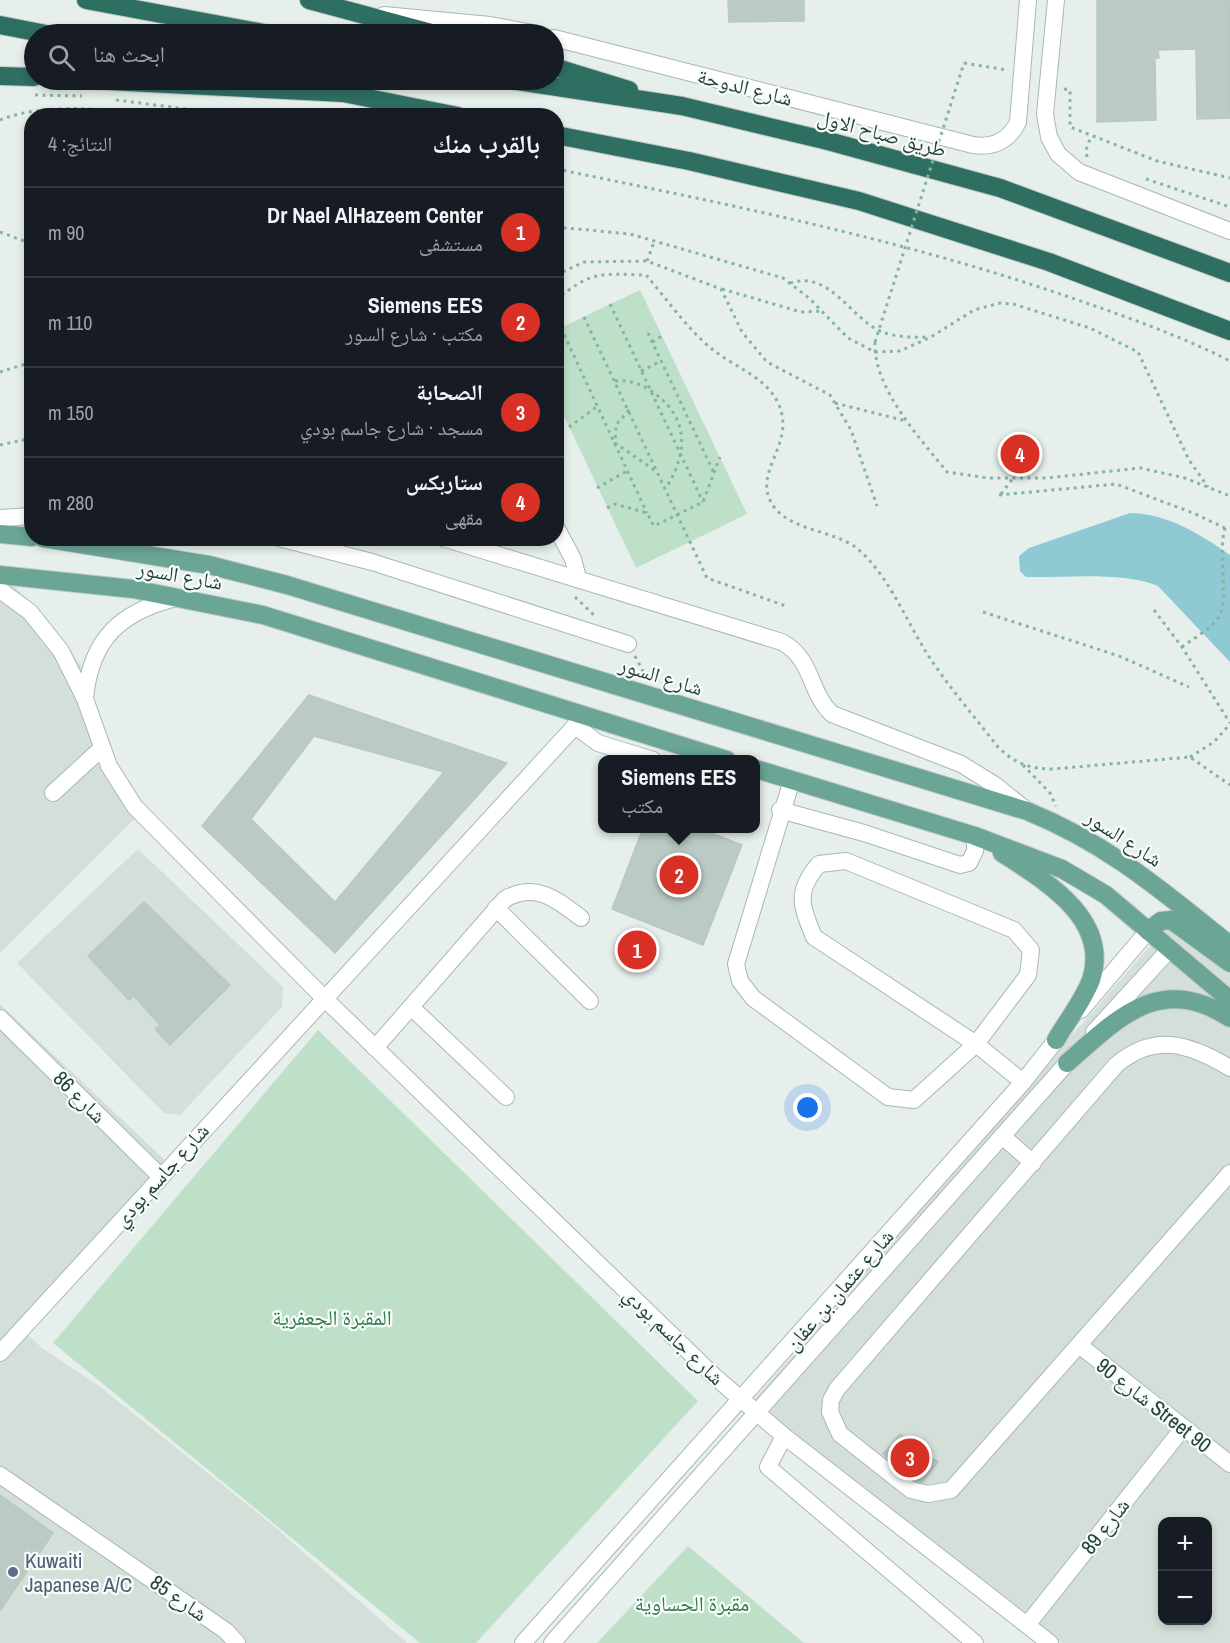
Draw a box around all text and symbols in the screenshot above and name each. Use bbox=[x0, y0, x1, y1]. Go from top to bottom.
search box bbox=[24, 24, 564, 90]
text: ابحث هنا bbox=[93, 39, 165, 69]
icon: search bbox=[45, 41, 78, 74]
street label: شارع الدوحة bbox=[695, 61, 795, 113]
street label: طريق صباح الاول bbox=[814, 102, 950, 164]
text: بالقرب منك bbox=[433, 126, 540, 161]
text: النتائج: 4 bbox=[48, 130, 112, 157]
text: Dr Nael AlHazeem Center bbox=[267, 200, 483, 230]
text: 90 m bbox=[48, 219, 84, 246]
text: 1 bbox=[516, 219, 525, 246]
text: مستشفى bbox=[419, 230, 483, 257]
text: Siemens EES bbox=[368, 290, 483, 320]
text: 110 m bbox=[48, 309, 92, 336]
text: 2 bbox=[516, 309, 525, 336]
text: مكتب · شارع السور bbox=[346, 320, 483, 347]
text: الصحابة bbox=[416, 377, 483, 407]
text: 150 m bbox=[48, 399, 94, 426]
text: 3 bbox=[516, 399, 525, 426]
text: مسجد · شارع جاسم بودي bbox=[300, 414, 483, 441]
pin: 4 bbox=[1000, 432, 1040, 476]
text: ستاربكس bbox=[406, 467, 483, 497]
text: 280 m bbox=[48, 489, 94, 516]
text: 4 bbox=[516, 489, 525, 516]
text: مقهى bbox=[445, 504, 483, 531]
street label: شارع السور bbox=[134, 553, 225, 597]
street label: شارع السور bbox=[615, 649, 706, 702]
popup bbox=[598, 755, 760, 833]
text: Siemens EES bbox=[621, 762, 737, 792]
text: مكتب bbox=[621, 792, 663, 819]
street label: شارع السور bbox=[1079, 802, 1168, 874]
pin: 2 bbox=[660, 852, 698, 898]
pin: 1 bbox=[618, 928, 656, 972]
street label: شارع 86 bbox=[47, 1064, 113, 1130]
your location bbox=[793, 1093, 822, 1122]
street label: شارع جاسم بودي bbox=[107, 1117, 217, 1235]
street label: شارع عثمان بن عفان bbox=[778, 1223, 900, 1357]
street label: شارع جاسم بودي bbox=[615, 1280, 731, 1393]
park label: المقبرة الجعفرية bbox=[272, 1303, 392, 1332]
street label: شارع 90 Street 90 bbox=[1090, 1351, 1218, 1459]
pin: 3 bbox=[890, 1436, 930, 1480]
street label: شارع 89 bbox=[1074, 1492, 1136, 1560]
map controls bbox=[1158, 1517, 1212, 1625]
button: + bbox=[1158, 1517, 1212, 1571]
place label: Kuwaiti Japanese A/C bbox=[25, 1546, 132, 1599]
marker: Kuwaiti Japanese A/C bbox=[6, 1565, 20, 1579]
street label: شارع 85 bbox=[145, 1568, 213, 1628]
button: − bbox=[1158, 1571, 1212, 1625]
park label: مقبرة الحساوية bbox=[635, 1589, 749, 1618]

